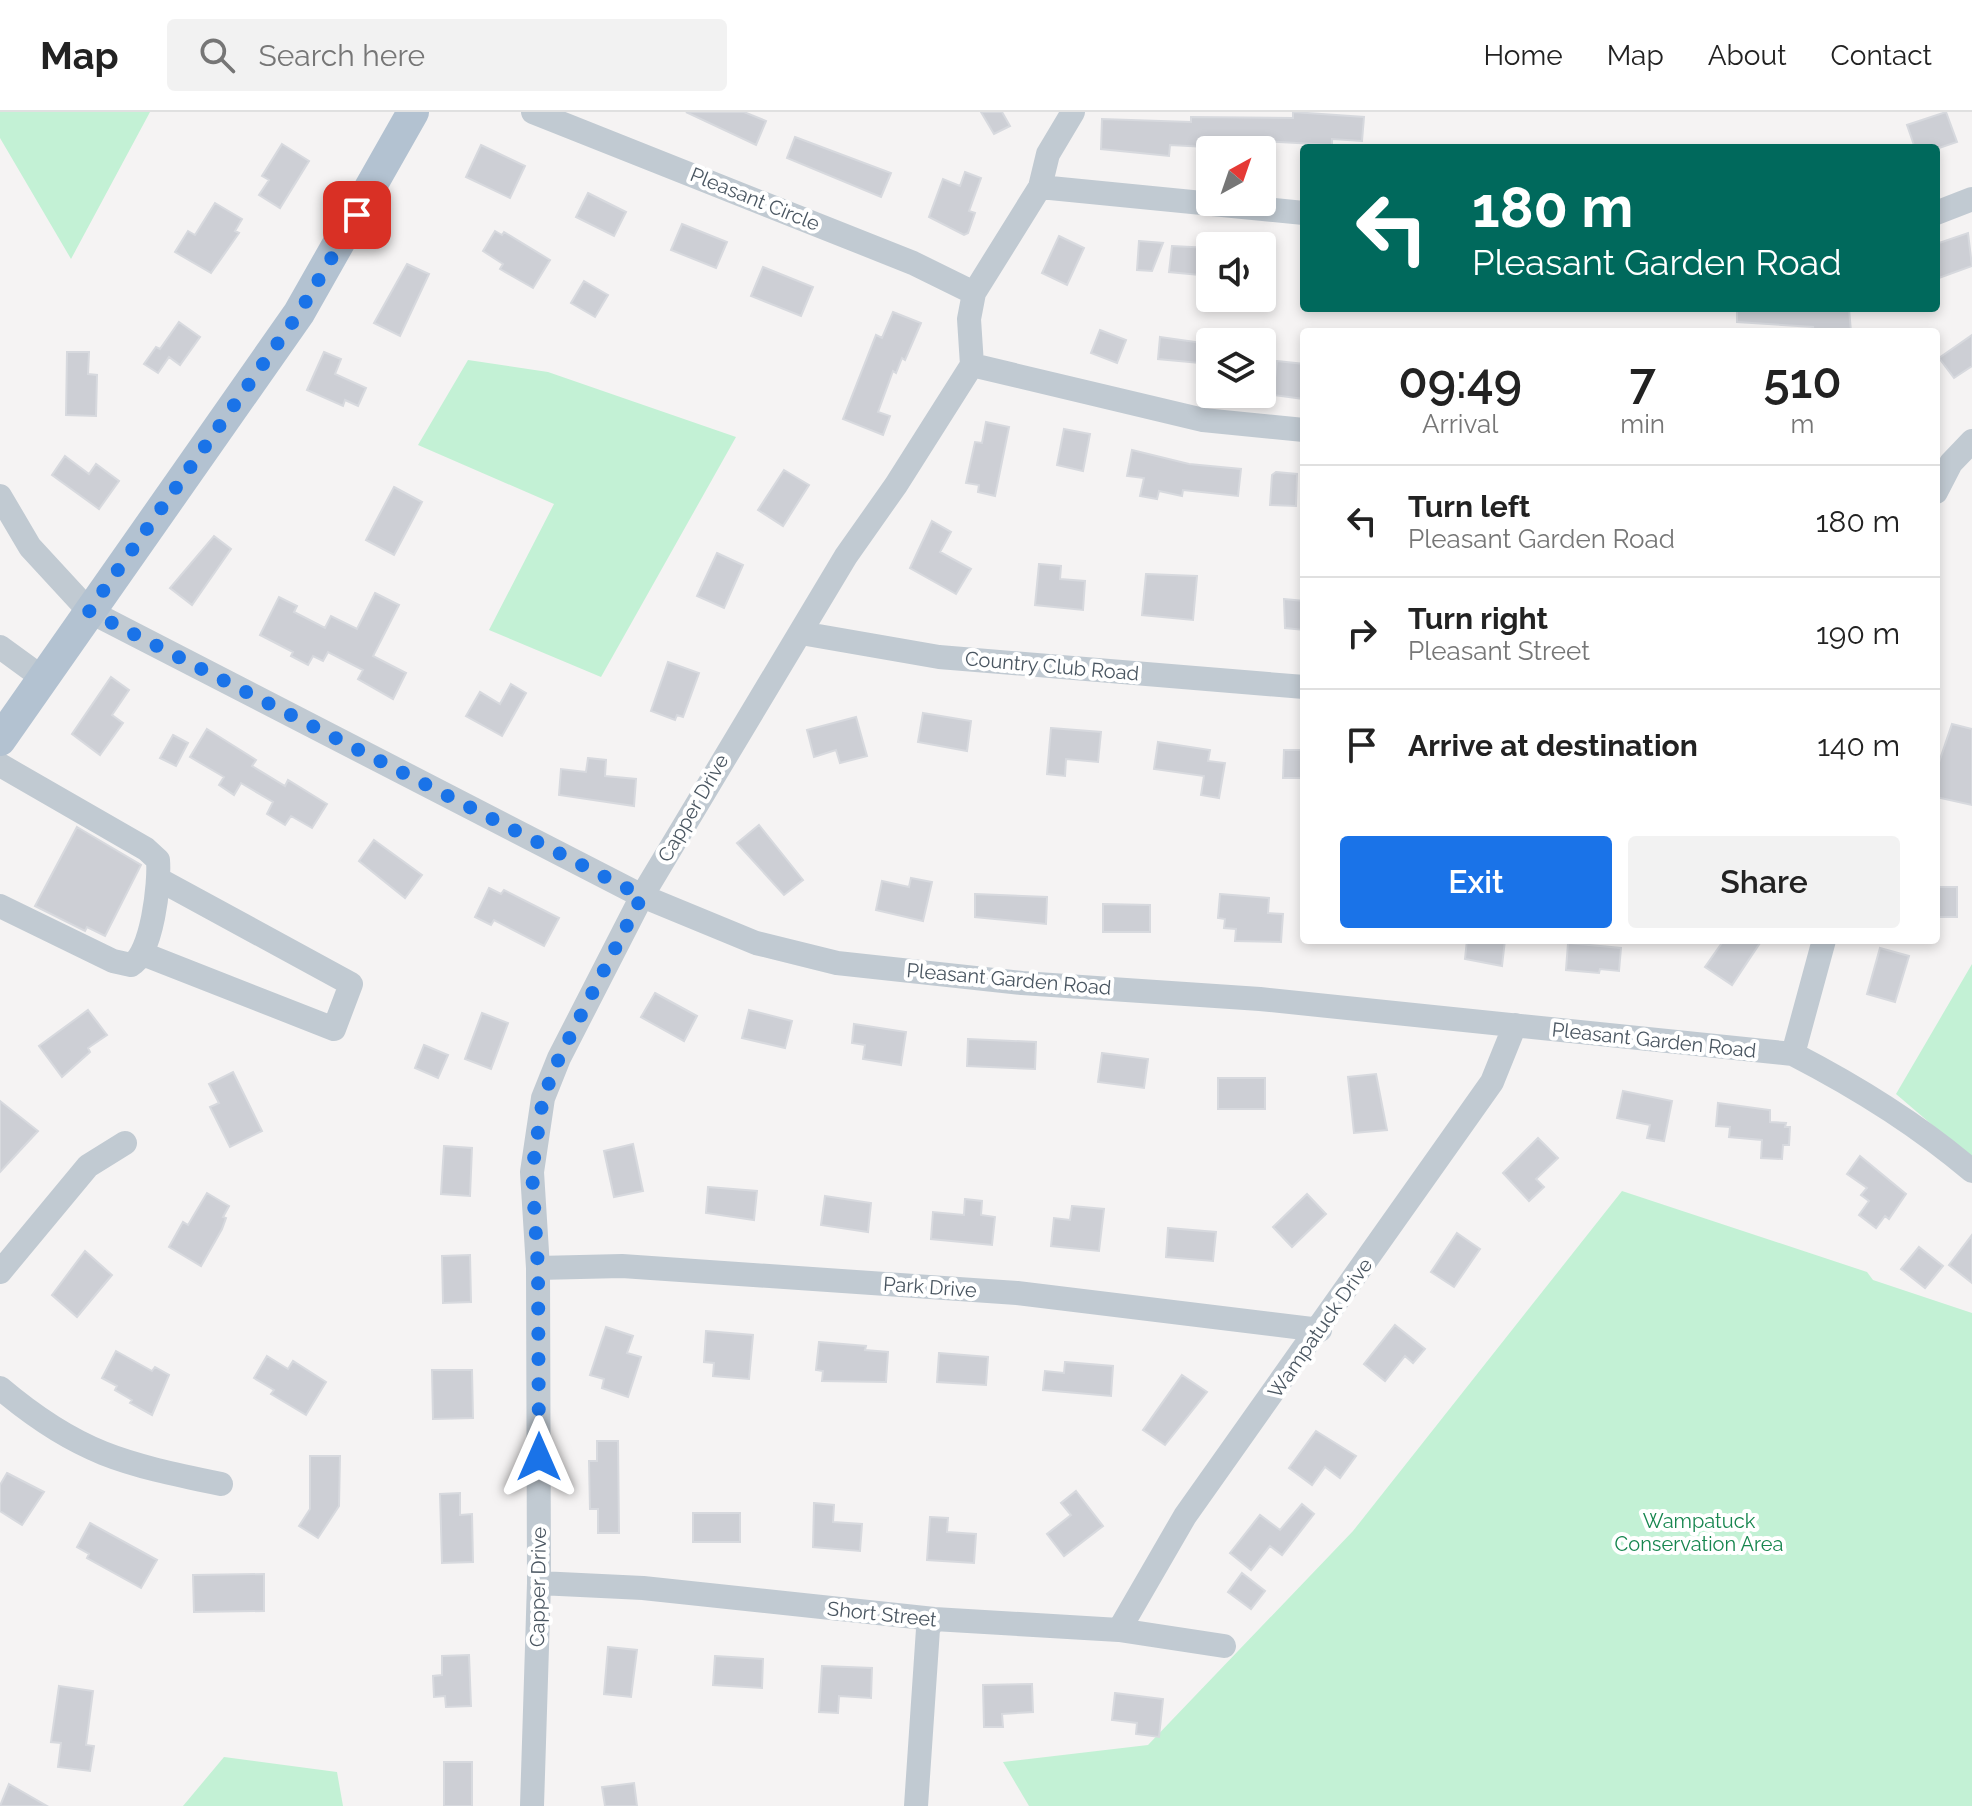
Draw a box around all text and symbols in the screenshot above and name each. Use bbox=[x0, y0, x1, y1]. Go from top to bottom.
search box bbox=[167, 19, 727, 91]
text: Map bbox=[40, 33, 119, 78]
icon: search bbox=[195, 33, 239, 77]
text: Search here bbox=[259, 38, 425, 73]
text: Home bbox=[1483, 39, 1563, 72]
text: Map bbox=[1607, 39, 1664, 72]
text: About bbox=[1708, 39, 1787, 72]
text: Contact bbox=[1831, 39, 1932, 72]
north arrow bbox=[1196, 136, 1276, 216]
map controls bbox=[1196, 136, 1276, 408]
street label: Pleasant Circle bbox=[687, 162, 823, 236]
text: 180 m bbox=[1472, 174, 1633, 240]
icon: left bbox=[1340, 176, 1444, 280]
pin bbox=[323, 181, 391, 249]
icon: arrive bbox=[335, 193, 379, 237]
button: sound bbox=[1196, 232, 1276, 312]
text: Pleasant Garden Road bbox=[1472, 241, 1842, 283]
button: layers bbox=[1196, 328, 1276, 408]
text: 09:49 bbox=[1398, 353, 1522, 409]
text: 7 bbox=[1629, 353, 1656, 409]
text: 510 bbox=[1763, 353, 1842, 409]
text: Arrival bbox=[1422, 409, 1498, 439]
text: min bbox=[1620, 409, 1665, 439]
text: m bbox=[1791, 409, 1814, 439]
text: Turn left bbox=[1408, 489, 1530, 524]
icon: left bbox=[1340, 499, 1384, 543]
text: 180 m bbox=[1816, 504, 1900, 539]
text: Pleasant Garden Road bbox=[1408, 524, 1675, 554]
text: Turn right bbox=[1408, 601, 1548, 636]
icon: right bbox=[1340, 611, 1384, 655]
text: 190 m bbox=[1816, 616, 1900, 651]
text: Pleasant Street bbox=[1408, 636, 1590, 666]
street label: Country Club Road bbox=[964, 646, 1140, 686]
icon: arrive bbox=[1340, 723, 1384, 767]
text: Arrive at destination bbox=[1408, 728, 1698, 763]
text: 140 m bbox=[1817, 728, 1900, 763]
street label: Capper Drive bbox=[653, 750, 734, 866]
button: Exit bbox=[1340, 836, 1612, 928]
button: Share bbox=[1628, 836, 1900, 928]
street label: Pleasant Garden Road bbox=[906, 958, 1112, 1000]
street label: Pleasant Garden Road bbox=[1551, 1017, 1757, 1063]
street label: Wampatuck Drive bbox=[1263, 1253, 1377, 1403]
street label: Park Drive bbox=[882, 1272, 978, 1302]
position arrow bbox=[497, 1415, 581, 1499]
park label: Wampatuck Conservation Area bbox=[1615, 1509, 1783, 1556]
street label: Capper Drive bbox=[525, 1526, 551, 1647]
street label: Short Street bbox=[826, 1596, 938, 1632]

